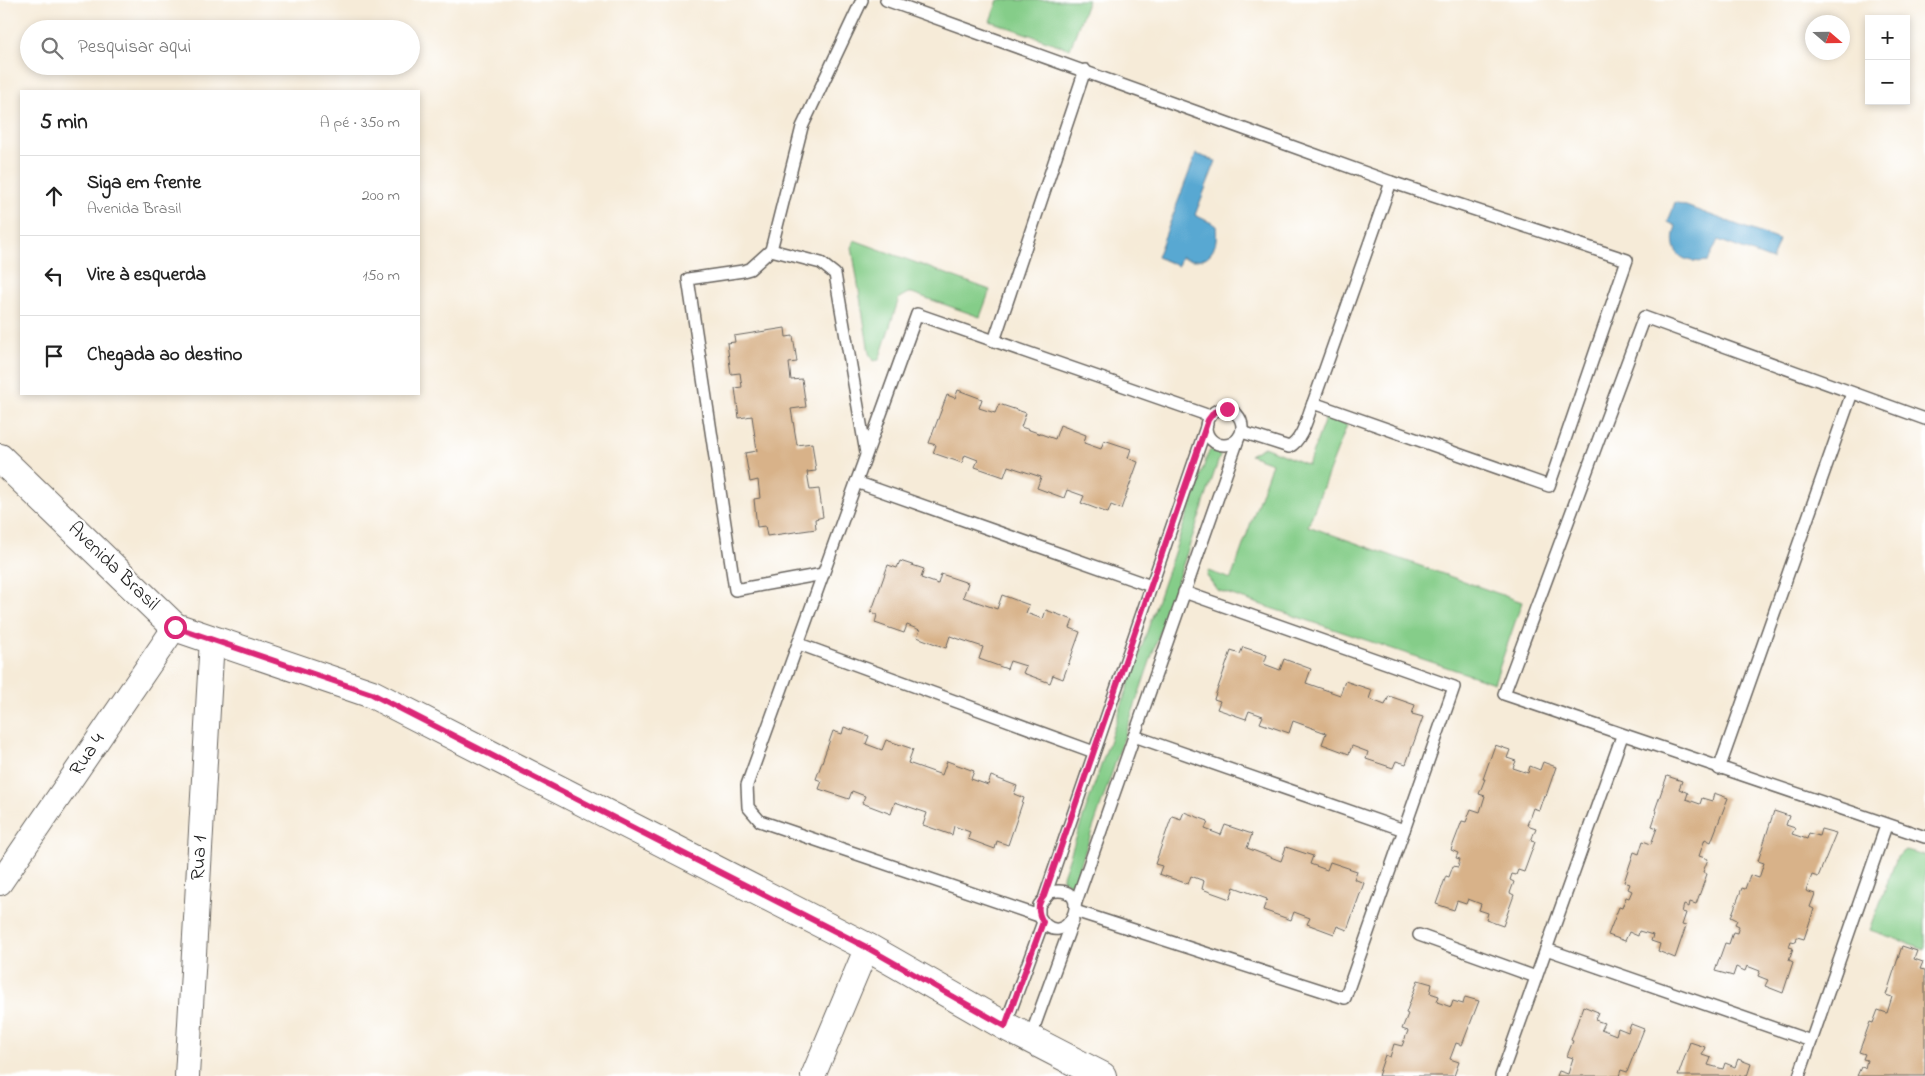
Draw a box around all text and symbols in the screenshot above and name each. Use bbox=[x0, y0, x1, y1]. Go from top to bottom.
north arrow bbox=[1805, 15, 1850, 60]
map controls bbox=[1865, 15, 1910, 105]
button: + bbox=[1865, 15, 1910, 60]
search box bbox=[20, 20, 420, 75]
icon: search bbox=[38, 34, 66, 62]
text: Pesquisar aqui bbox=[78, 34, 191, 61]
button: − bbox=[1865, 60, 1910, 105]
text: 5 min bbox=[40, 108, 88, 138]
text: A pé · 350 m bbox=[320, 111, 400, 135]
text: Siga em frente bbox=[87, 170, 201, 197]
icon: ahead bbox=[40, 182, 68, 210]
text: 200 m bbox=[362, 184, 400, 208]
text: Avenida Brasil bbox=[87, 197, 181, 221]
icon: left bbox=[40, 262, 68, 290]
text: Vire à esquerda bbox=[87, 262, 206, 289]
text: 150 m bbox=[362, 264, 400, 288]
icon: arrive bbox=[40, 342, 68, 370]
text: Chegada ao destino bbox=[87, 342, 242, 369]
route end bbox=[1216, 398, 1239, 421]
street label: Avenida Brasil bbox=[61, 516, 165, 618]
route start bbox=[164, 616, 187, 639]
street label: Rua 4 bbox=[63, 728, 113, 782]
street label: Rua 1 bbox=[184, 835, 216, 881]

